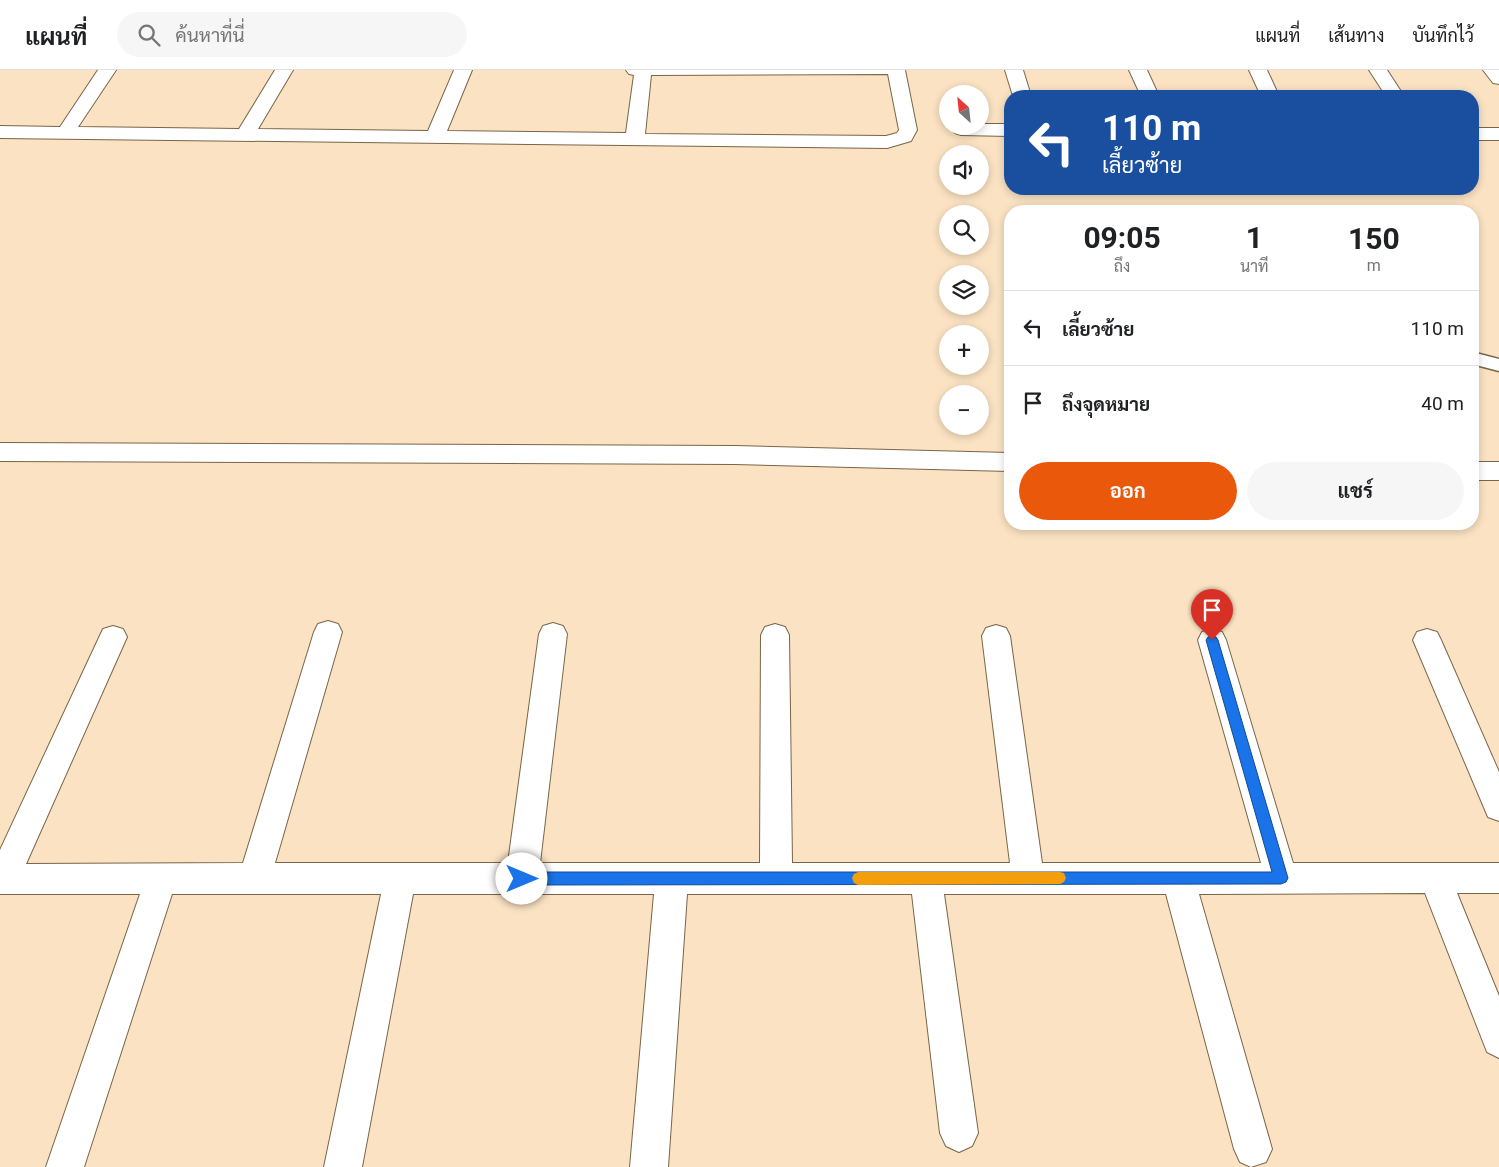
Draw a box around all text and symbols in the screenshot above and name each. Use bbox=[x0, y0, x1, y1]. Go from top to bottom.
search box bbox=[117, 12, 467, 57]
icon: search bbox=[135, 21, 163, 49]
text: แผนที่ bbox=[25, 23, 87, 51]
text: ค้นหาที่นี่ bbox=[175, 24, 245, 47]
text: แผนที่ bbox=[1255, 25, 1300, 46]
text: เส้นทาง bbox=[1328, 25, 1384, 46]
text: บันทึกไว้ bbox=[1412, 25, 1474, 46]
north arrow bbox=[939, 85, 989, 135]
map controls bbox=[939, 85, 989, 435]
text: 110 m bbox=[1102, 108, 1201, 149]
icon: left bbox=[1019, 110, 1084, 175]
button: sound bbox=[939, 145, 989, 195]
text: เลี้ยวซ้าย bbox=[1102, 153, 1182, 178]
button: search bbox=[939, 205, 989, 255]
text: 09:05 bbox=[1083, 220, 1161, 255]
text: 1 bbox=[1246, 220, 1263, 255]
text: 150 bbox=[1348, 221, 1400, 256]
text: m bbox=[1367, 256, 1381, 275]
text: ถึง bbox=[1114, 257, 1130, 276]
text: นาที bbox=[1240, 257, 1269, 276]
button: layers bbox=[939, 265, 989, 315]
icon: left bbox=[1019, 314, 1047, 342]
text: 110 m bbox=[1411, 317, 1464, 340]
text: เลี้ยวซ้าย bbox=[1062, 318, 1134, 341]
button: + bbox=[939, 325, 989, 375]
button: − bbox=[939, 385, 989, 435]
icon: arrive bbox=[1019, 389, 1047, 417]
text: 40 m bbox=[1421, 392, 1464, 415]
text: ถึงจุดหมาย bbox=[1062, 393, 1150, 416]
button: ออก bbox=[1019, 462, 1237, 520]
button: แชร์ bbox=[1247, 462, 1464, 520]
pin bbox=[1191, 589, 1233, 640]
icon: arrive bbox=[1198, 596, 1226, 624]
position arrow bbox=[495, 852, 547, 904]

